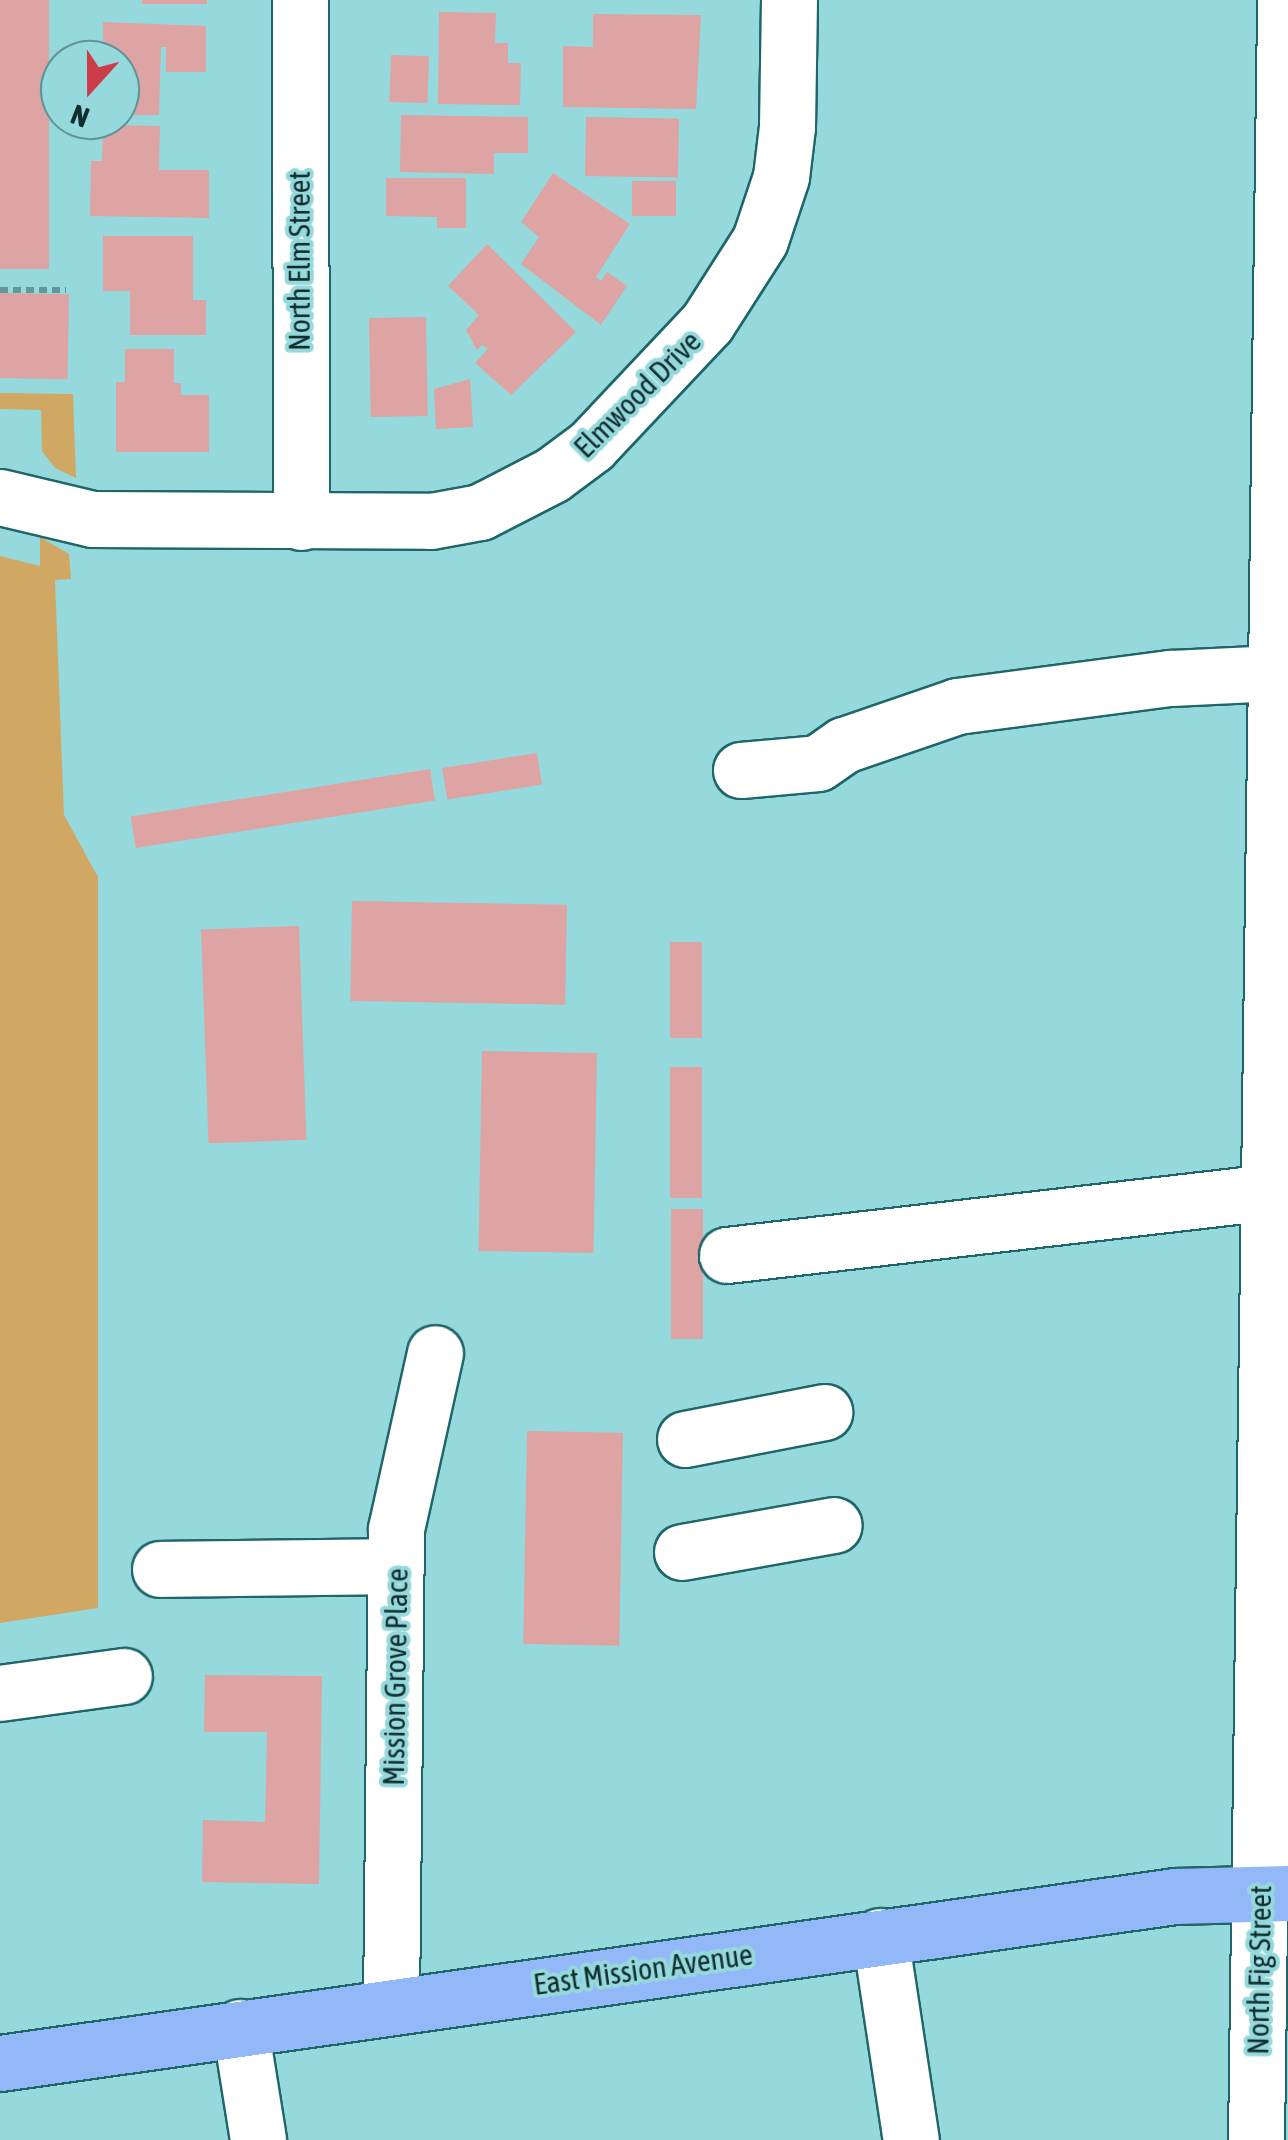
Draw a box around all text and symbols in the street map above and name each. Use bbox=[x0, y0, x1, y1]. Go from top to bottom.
north arrow bbox=[40, 40, 140, 140]
text: N bbox=[67, 98, 93, 134]
street label: North Elm Street bbox=[281, 171, 317, 351]
street label: Elmwood Drive bbox=[566, 323, 708, 465]
street label: Mission Grove Place bbox=[375, 1568, 415, 1786]
street label: North Fig Street bbox=[1240, 1885, 1278, 2055]
street label: East Mission Avenue bbox=[531, 1936, 755, 2002]

